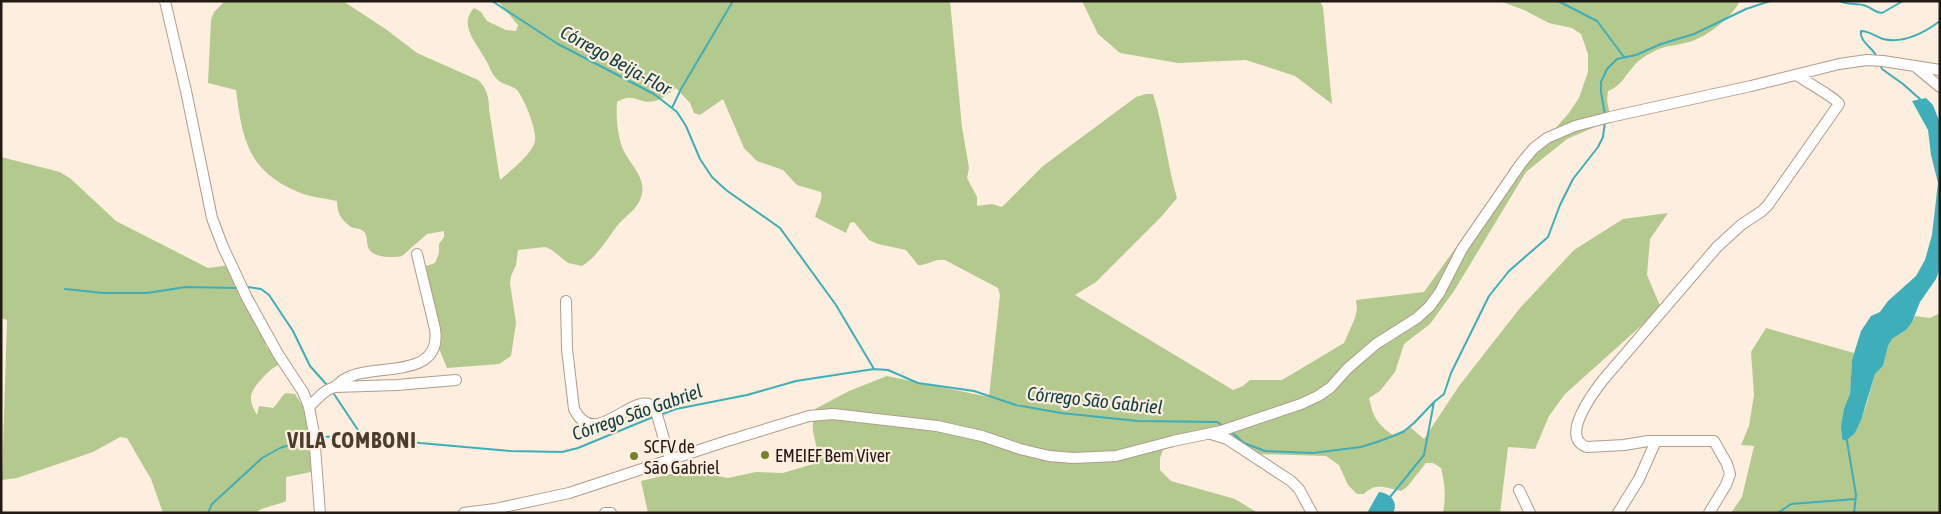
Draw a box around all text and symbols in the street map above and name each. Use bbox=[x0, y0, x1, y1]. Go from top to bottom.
water label: Córrego Beija-Flor bbox=[557, 20, 676, 100]
water label: Córrego São Gabriel bbox=[569, 379, 705, 445]
water label: Córrego São Gabriel bbox=[1026, 382, 1164, 418]
district label: VILA COMBONI bbox=[286, 427, 417, 453]
place label: SCFV de São Gabriel bbox=[644, 436, 720, 478]
place label: EMEIEF Bem Viver bbox=[775, 445, 891, 466]
marker: EMEIEF Bem Viver bbox=[759, 449, 771, 461]
marker: SCFV de São Gabriel bbox=[628, 450, 640, 462]

